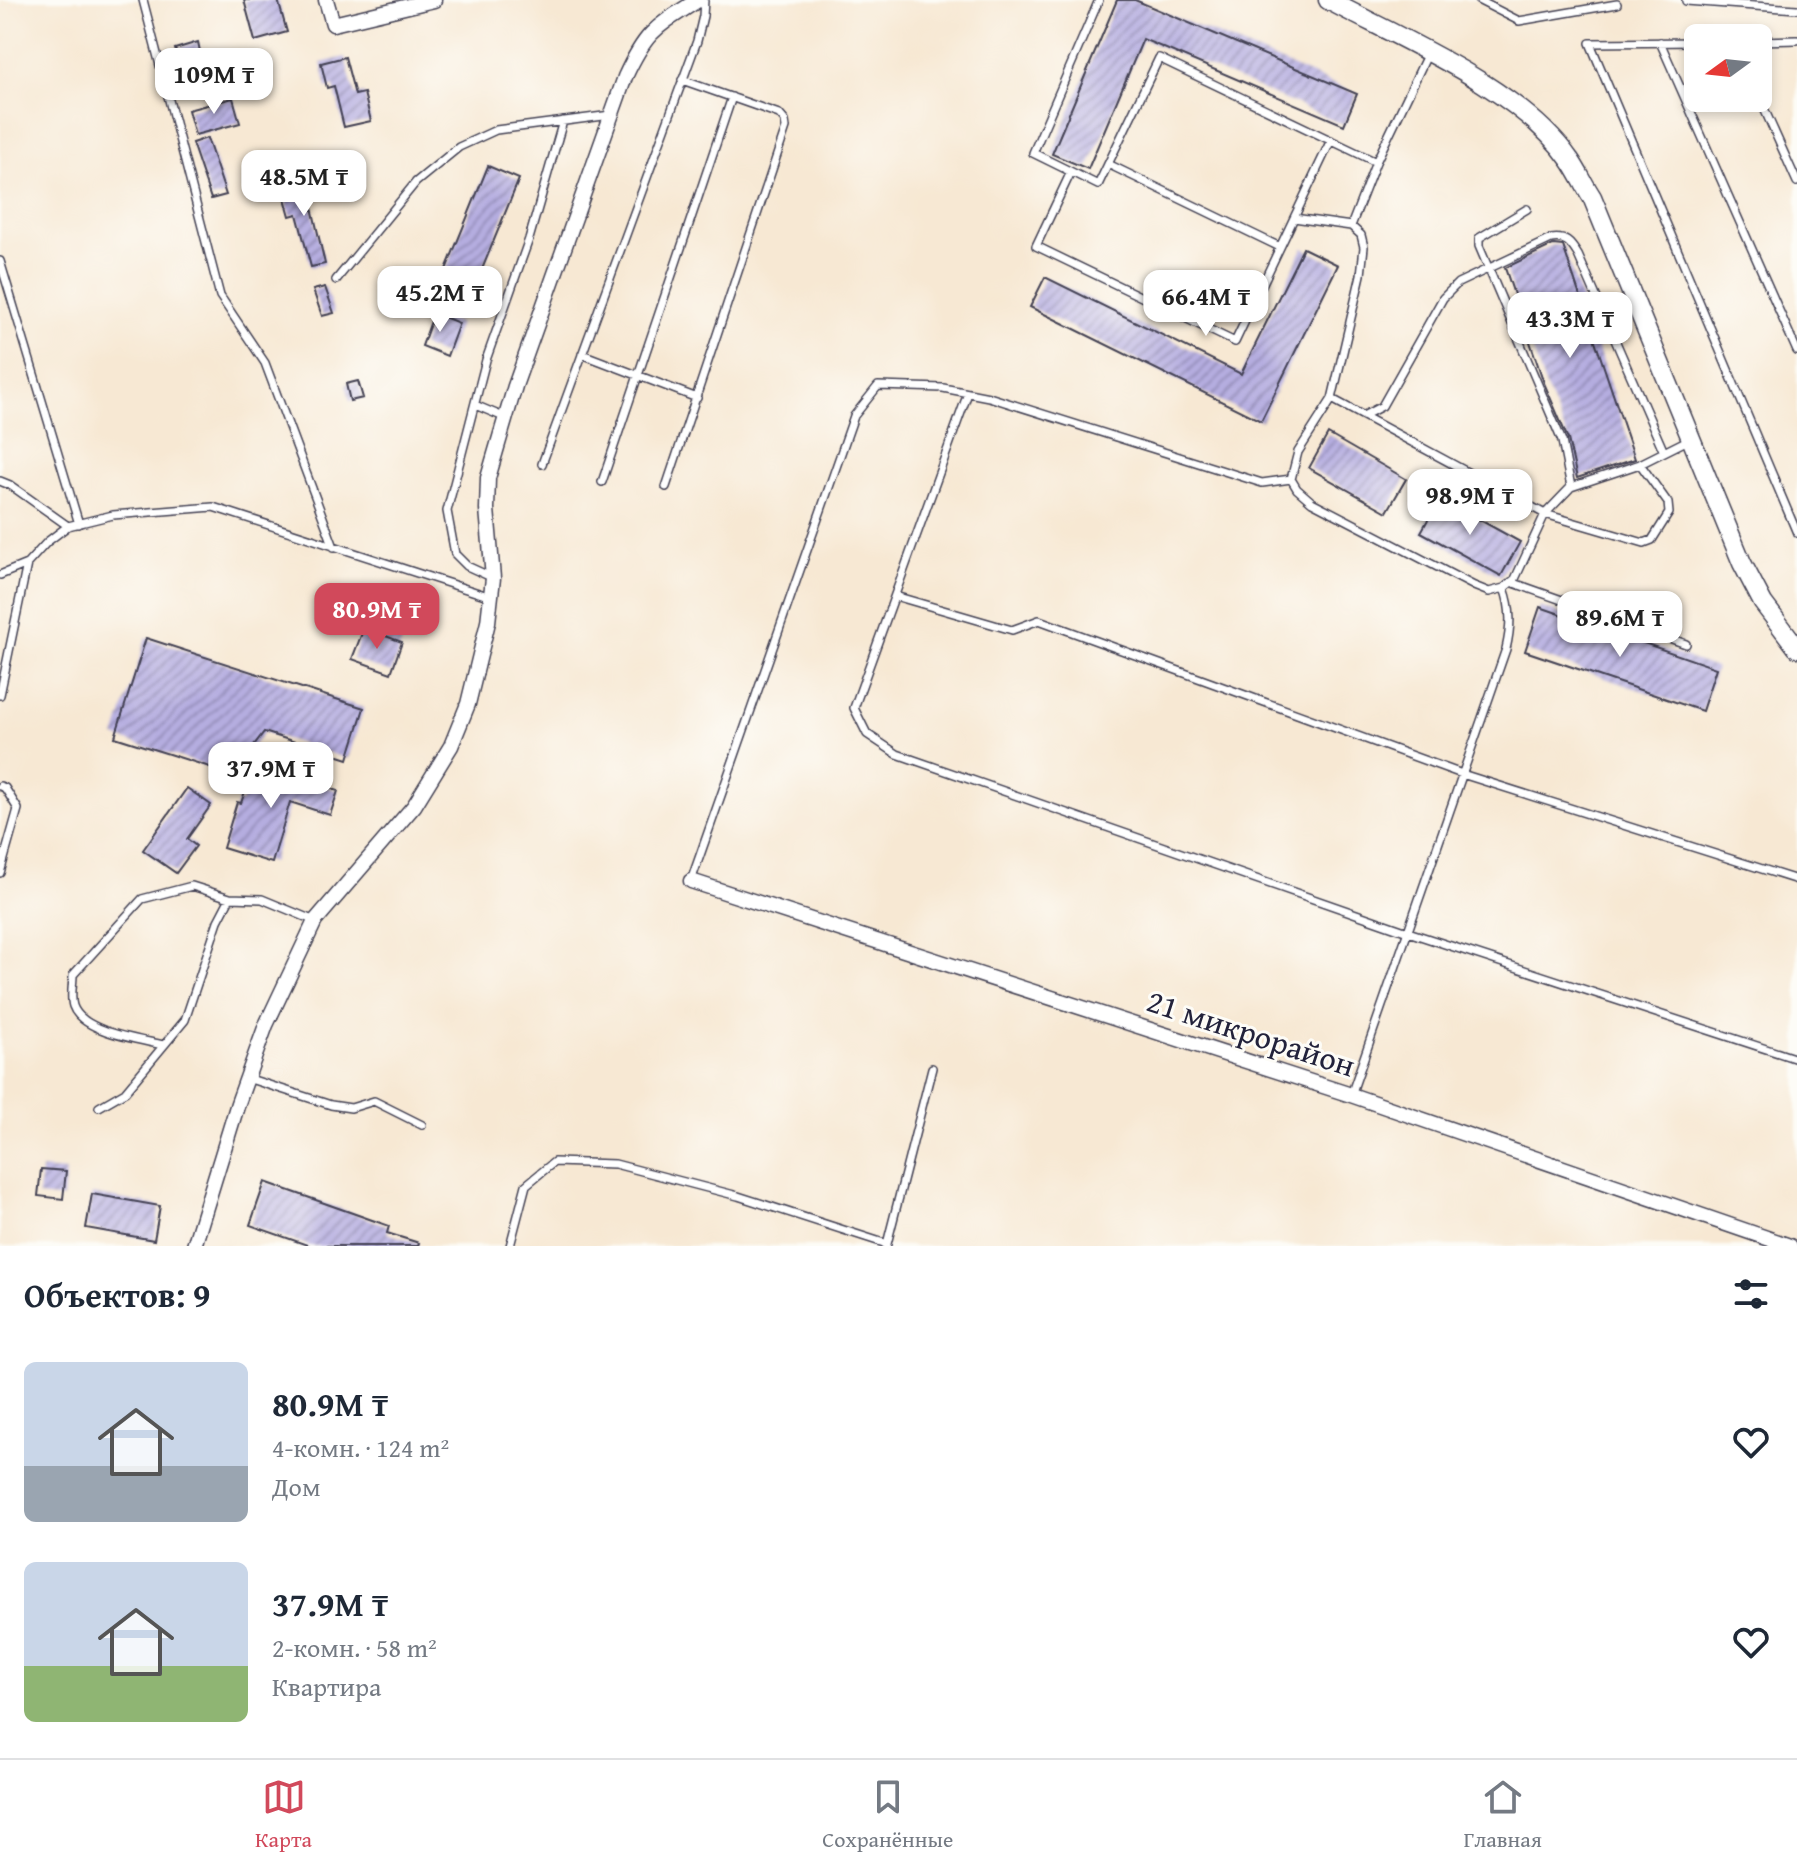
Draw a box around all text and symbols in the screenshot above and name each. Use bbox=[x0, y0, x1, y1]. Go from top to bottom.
north arrow bbox=[1684, 24, 1772, 112]
map controls bbox=[1684, 24, 1772, 112]
pin: 109M ₸ bbox=[149, 48, 279, 116]
text: 109M ₸ bbox=[173, 54, 255, 93]
pin: 48.5M ₸ bbox=[230, 150, 378, 218]
text: 48.5M ₸ bbox=[259, 156, 349, 195]
pin: 45.2M ₸ bbox=[366, 266, 514, 334]
pin: 66.4M ₸ bbox=[1132, 270, 1280, 338]
text: 45.2M ₸ bbox=[395, 272, 485, 311]
text: 66.4M ₸ bbox=[1161, 276, 1251, 315]
pin: 43.3M ₸ bbox=[1496, 292, 1644, 360]
text: 43.3M ₸ bbox=[1525, 298, 1615, 337]
pin: 98.9M ₸ bbox=[1396, 469, 1544, 537]
text: 98.9M ₸ bbox=[1425, 475, 1515, 514]
pin: 80.9M ₸ bbox=[303, 583, 451, 651]
text: 80.9M ₸ bbox=[332, 589, 422, 628]
pin: 89.6M ₸ bbox=[1546, 591, 1694, 659]
text: 89.6M ₸ bbox=[1575, 597, 1665, 636]
pin: 37.9M ₸ bbox=[197, 742, 345, 810]
text: 37.9M ₸ bbox=[226, 748, 316, 787]
street label: 21 микрорайон bbox=[1141, 977, 1361, 1088]
text: Объектов: 9 bbox=[24, 1270, 210, 1319]
icon: filters bbox=[1729, 1272, 1773, 1316]
text: 80.9M ₸ bbox=[272, 1379, 389, 1428]
icon: home bbox=[88, 1394, 184, 1490]
icon: heart bbox=[1729, 1420, 1773, 1464]
text: 4-комн. · 124 m² bbox=[272, 1428, 449, 1467]
text: Дом bbox=[272, 1467, 320, 1506]
text: 37.9M ₸ bbox=[272, 1579, 389, 1628]
icon: home bbox=[88, 1594, 184, 1690]
icon: heart bbox=[1729, 1620, 1773, 1664]
text: 2-комн. · 58 m² bbox=[272, 1628, 437, 1667]
text: Квартира bbox=[272, 1667, 381, 1706]
tab: Карта bbox=[255, 1775, 312, 1855]
tab: Сохранённые bbox=[822, 1775, 953, 1855]
tab: Главная bbox=[1464, 1775, 1542, 1855]

